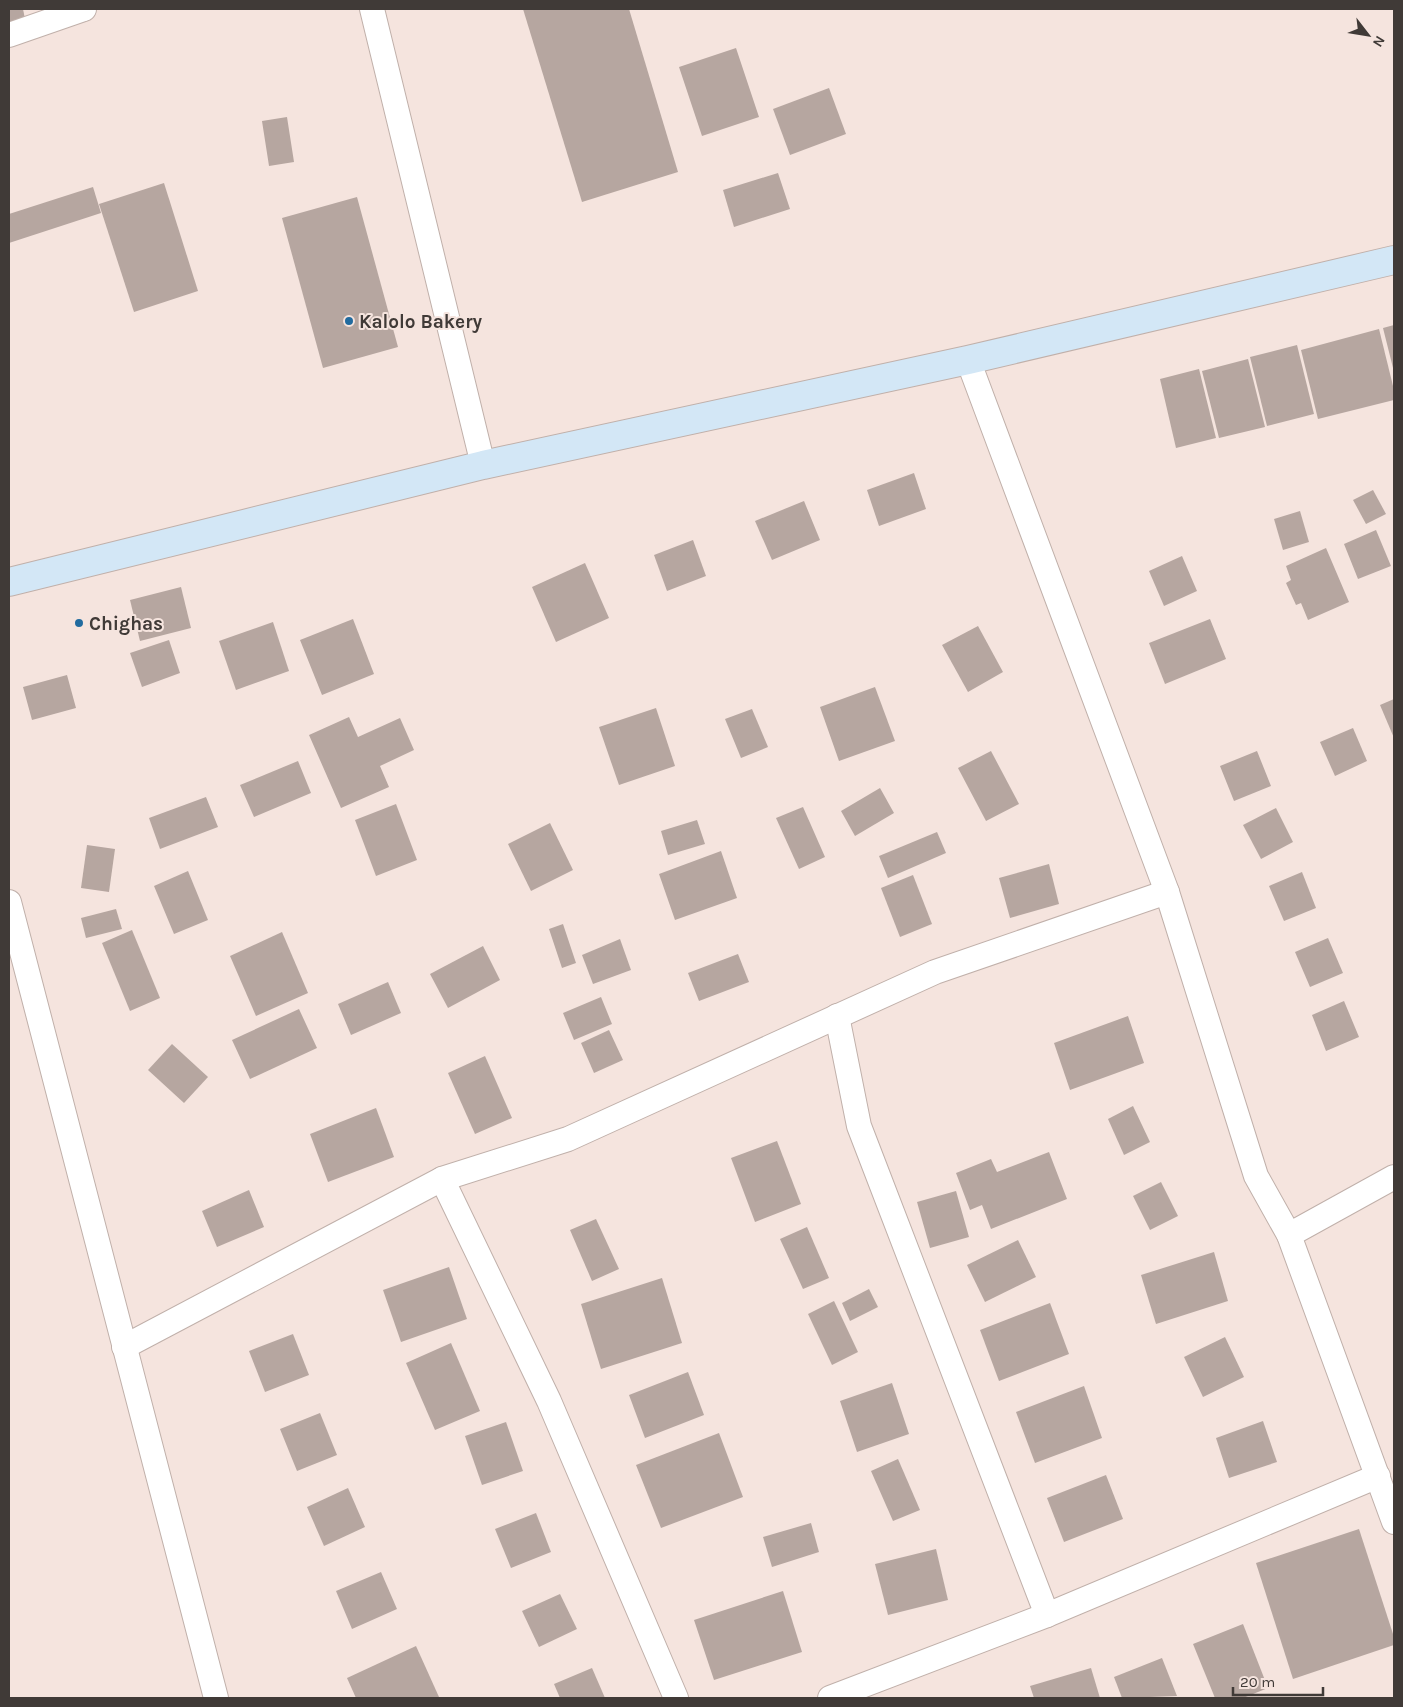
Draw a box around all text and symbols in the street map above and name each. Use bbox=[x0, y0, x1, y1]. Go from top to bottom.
north arrow bbox=[1343, 10, 1393, 60]
text: N bbox=[1369, 33, 1389, 50]
place label: Kalolo Bakery bbox=[359, 311, 483, 333]
marker: Kalolo Bakery bbox=[343, 315, 355, 327]
place label: Chighas bbox=[89, 613, 163, 635]
marker: Chighas bbox=[73, 617, 85, 629]
scale bar bbox=[1233, 1664, 1323, 1696]
text: 20 m bbox=[1240, 1673, 1275, 1691]

